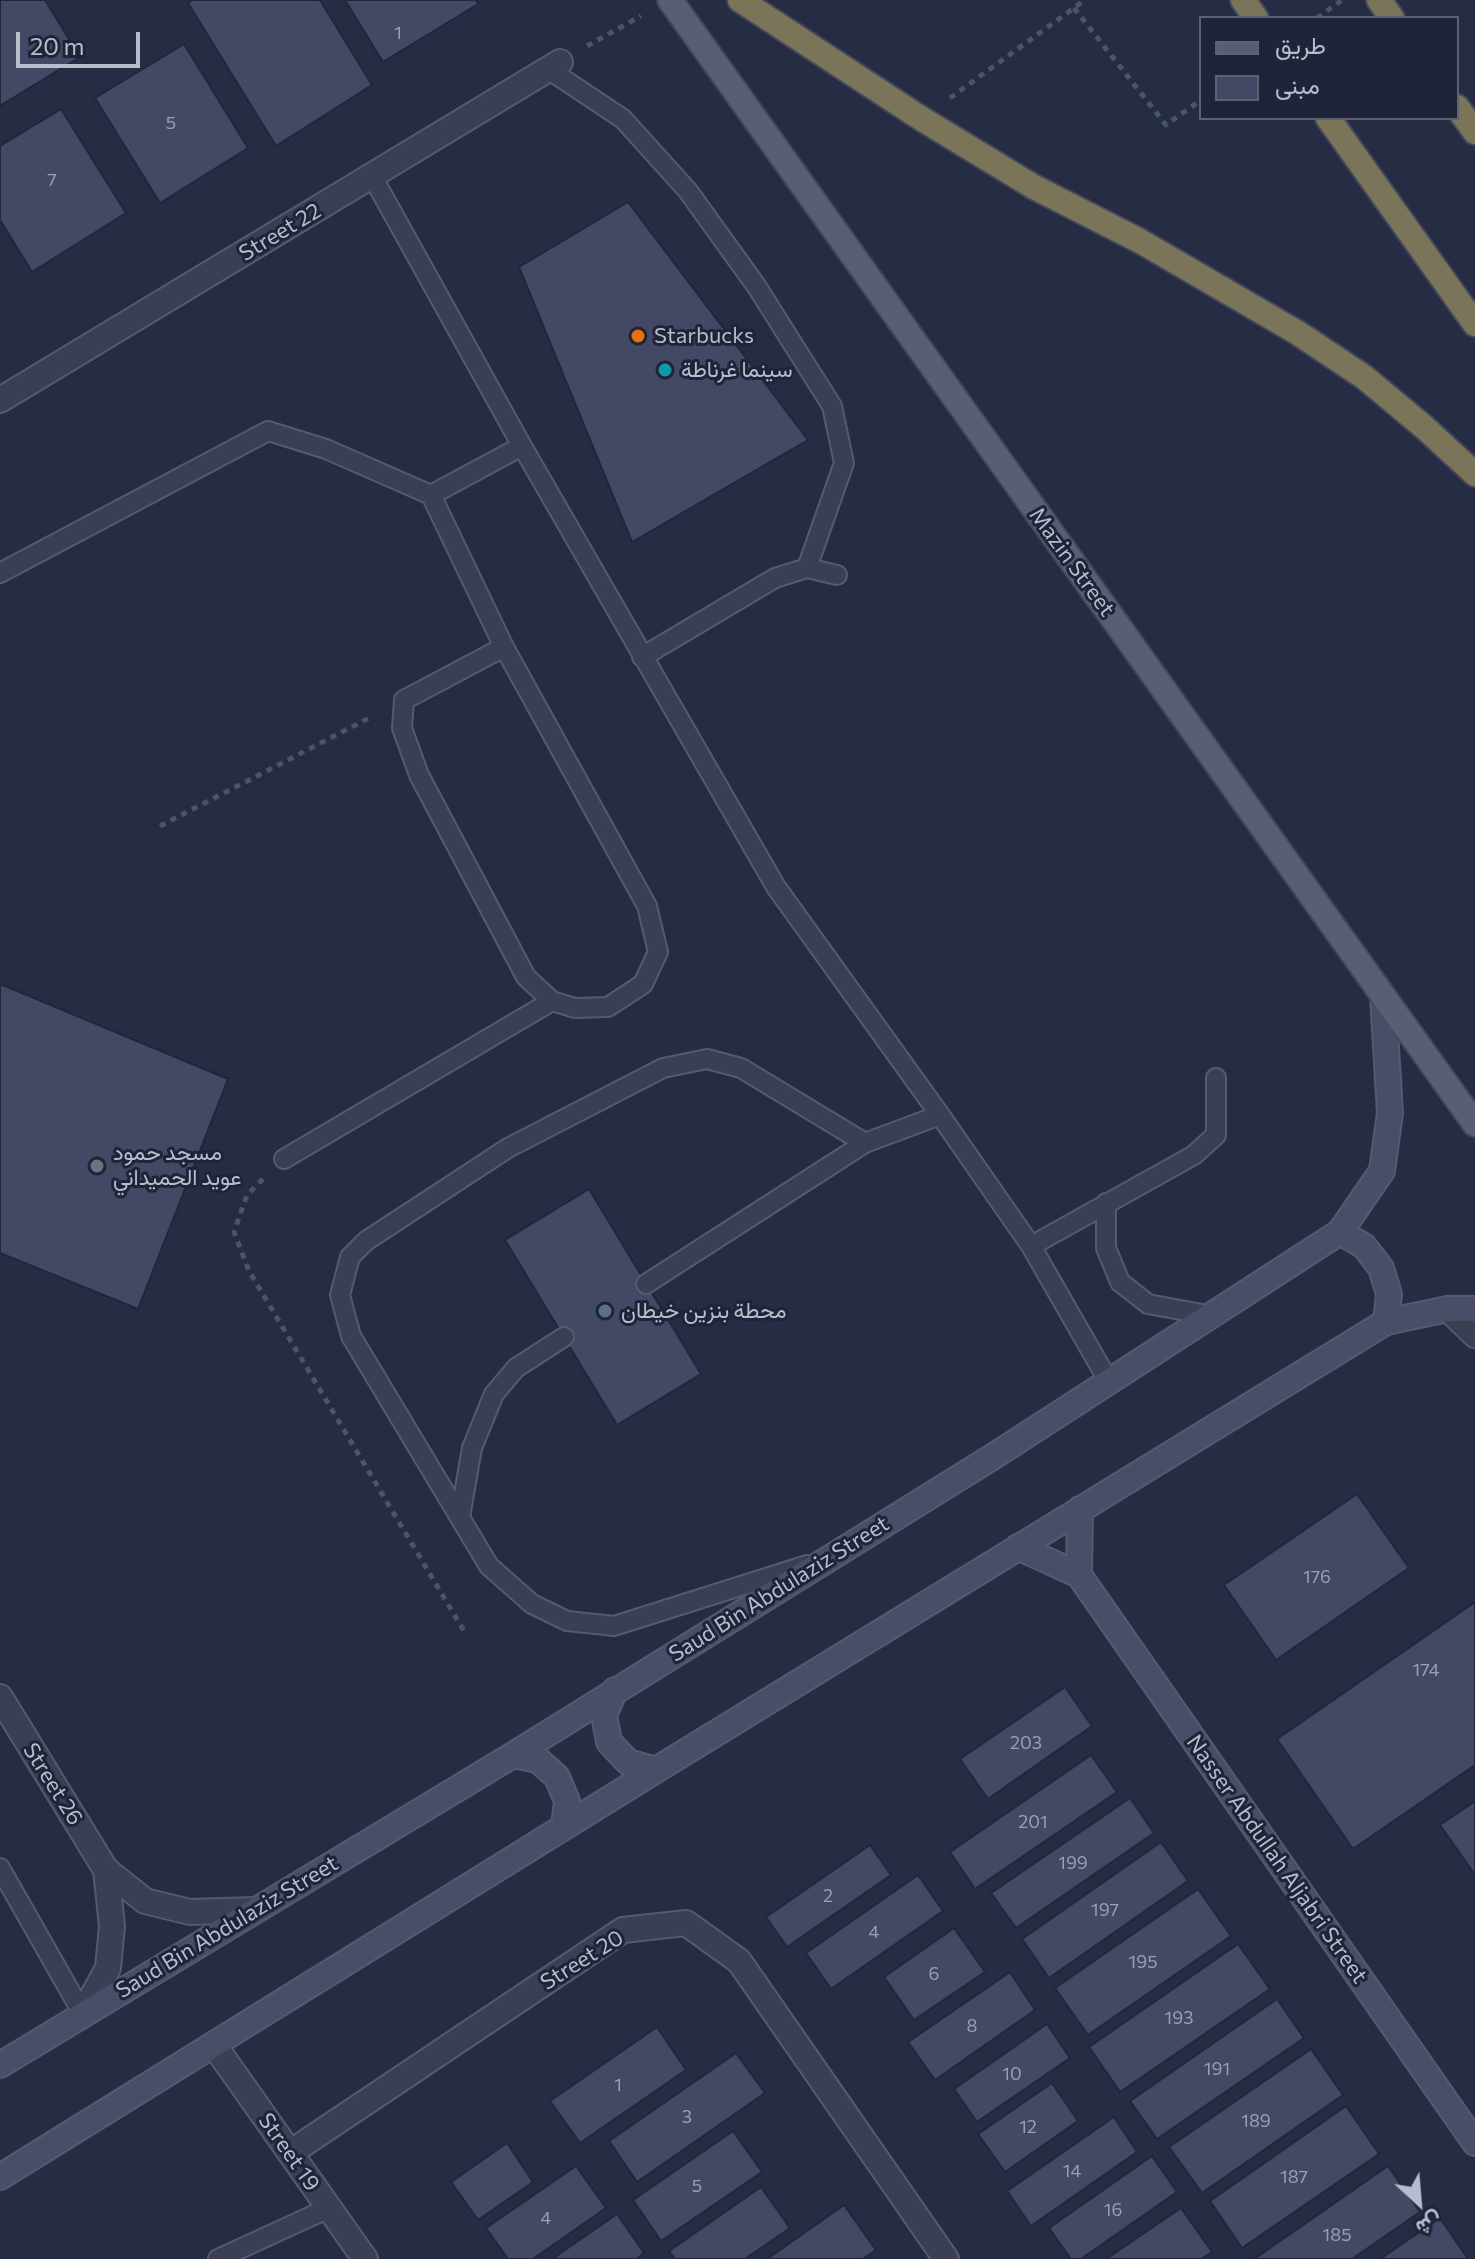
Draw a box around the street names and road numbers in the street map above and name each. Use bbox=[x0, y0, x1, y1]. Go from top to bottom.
street label: Street 22 bbox=[234, 197, 326, 267]
street label: Mazin Street bbox=[1024, 502, 1120, 622]
street label: Saud Bin Abdulaziz Street bbox=[664, 1510, 894, 1668]
street label: Nasser Abdullah Aljabri Street bbox=[1181, 1730, 1373, 1988]
street label: Street 26 bbox=[17, 1738, 89, 1830]
street label: Saud Bin Abdulaziz Street bbox=[111, 1850, 343, 2004]
street label: Street 20 bbox=[536, 1924, 628, 1996]
street label: Street 19 bbox=[253, 2108, 325, 2196]

